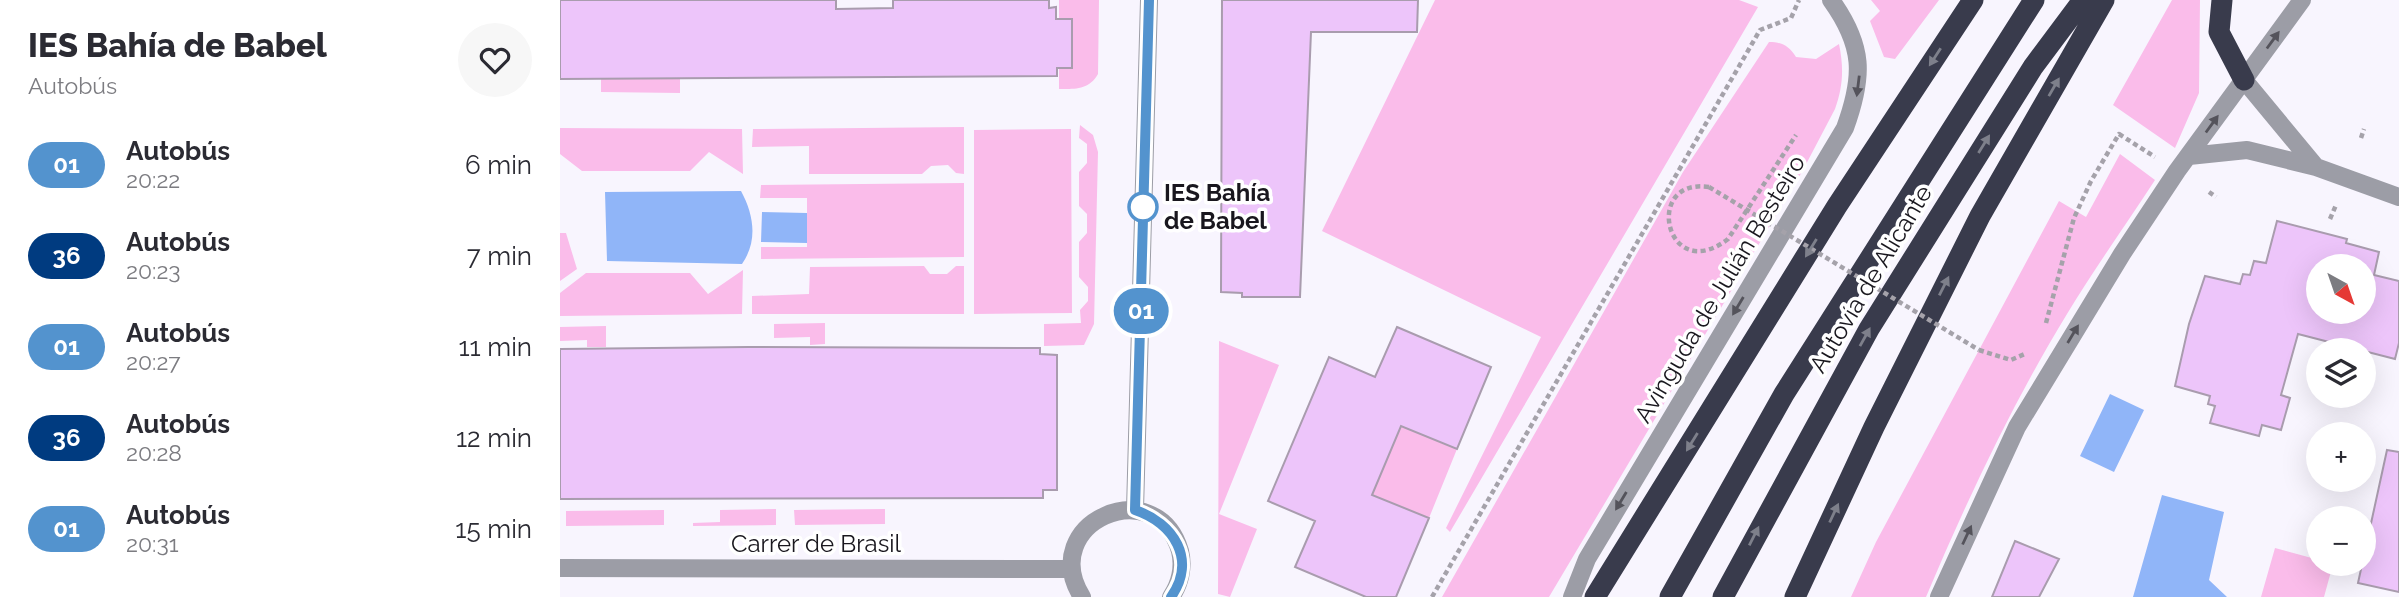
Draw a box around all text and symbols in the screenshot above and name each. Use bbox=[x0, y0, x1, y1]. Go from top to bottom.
button: heart bbox=[458, 23, 532, 97]
text: IES Bahía de Babel bbox=[28, 26, 327, 65]
one-way arrow bbox=[2266, 31, 2280, 49]
one-way arrow bbox=[1928, 48, 1942, 66]
text: Autobús bbox=[28, 72, 117, 99]
one-way arrow bbox=[1852, 75, 1863, 97]
one-way arrow bbox=[2048, 78, 2060, 97]
one-way arrow bbox=[2205, 115, 2219, 133]
one-way arrow bbox=[1978, 135, 1991, 154]
text: Autobús bbox=[126, 136, 230, 166]
text: 01 bbox=[53, 150, 80, 179]
text: 6 min bbox=[465, 150, 532, 180]
street label: Avinguda de Julián Besteiro bbox=[1628, 150, 1811, 428]
text: 20:22 bbox=[126, 166, 180, 193]
place label: IES Bahía de Babel bbox=[1164, 178, 1270, 235]
street label: Autovía de Alicante bbox=[1803, 180, 1938, 378]
marker: IES Bahía de Babel bbox=[1128, 192, 1158, 222]
text: Autobús bbox=[126, 227, 230, 257]
one-way arrow bbox=[1805, 238, 1818, 257]
text: 36 bbox=[53, 241, 80, 270]
text: 7 min bbox=[467, 241, 532, 271]
north arrow bbox=[2306, 254, 2376, 324]
map controls bbox=[2306, 254, 2376, 576]
text: 20:23 bbox=[126, 257, 181, 284]
one-way arrow bbox=[1938, 276, 1950, 296]
line badge: 01 bbox=[1110, 288, 1172, 334]
text: 01 bbox=[1128, 296, 1154, 325]
one-way arrow bbox=[1732, 297, 1745, 316]
text: Autobús bbox=[126, 318, 230, 348]
one-way arrow bbox=[2067, 325, 2080, 344]
one-way arrow bbox=[1859, 328, 1871, 347]
text: 01 bbox=[53, 332, 80, 361]
text: 11 min bbox=[458, 332, 532, 362]
button: layers bbox=[2306, 338, 2376, 408]
text: 20:27 bbox=[126, 348, 181, 375]
text: Autobús bbox=[126, 409, 230, 439]
button: + bbox=[2306, 422, 2376, 492]
text: 36 bbox=[53, 423, 80, 452]
text: 12 min bbox=[456, 423, 532, 453]
one-way arrow bbox=[1686, 432, 1699, 451]
text: 20:28 bbox=[126, 439, 182, 466]
one-way arrow bbox=[1615, 492, 1628, 511]
text: Autobús bbox=[126, 500, 230, 530]
one-way arrow bbox=[1828, 503, 1840, 523]
button: − bbox=[2306, 506, 2376, 576]
text: 01 bbox=[53, 514, 80, 543]
text: 15 min bbox=[455, 514, 532, 544]
one-way arrow bbox=[1962, 525, 1973, 545]
one-way arrow bbox=[1748, 526, 1760, 546]
street label: Carrer de Brasil bbox=[731, 529, 901, 558]
text: 20:31 bbox=[126, 530, 179, 557]

